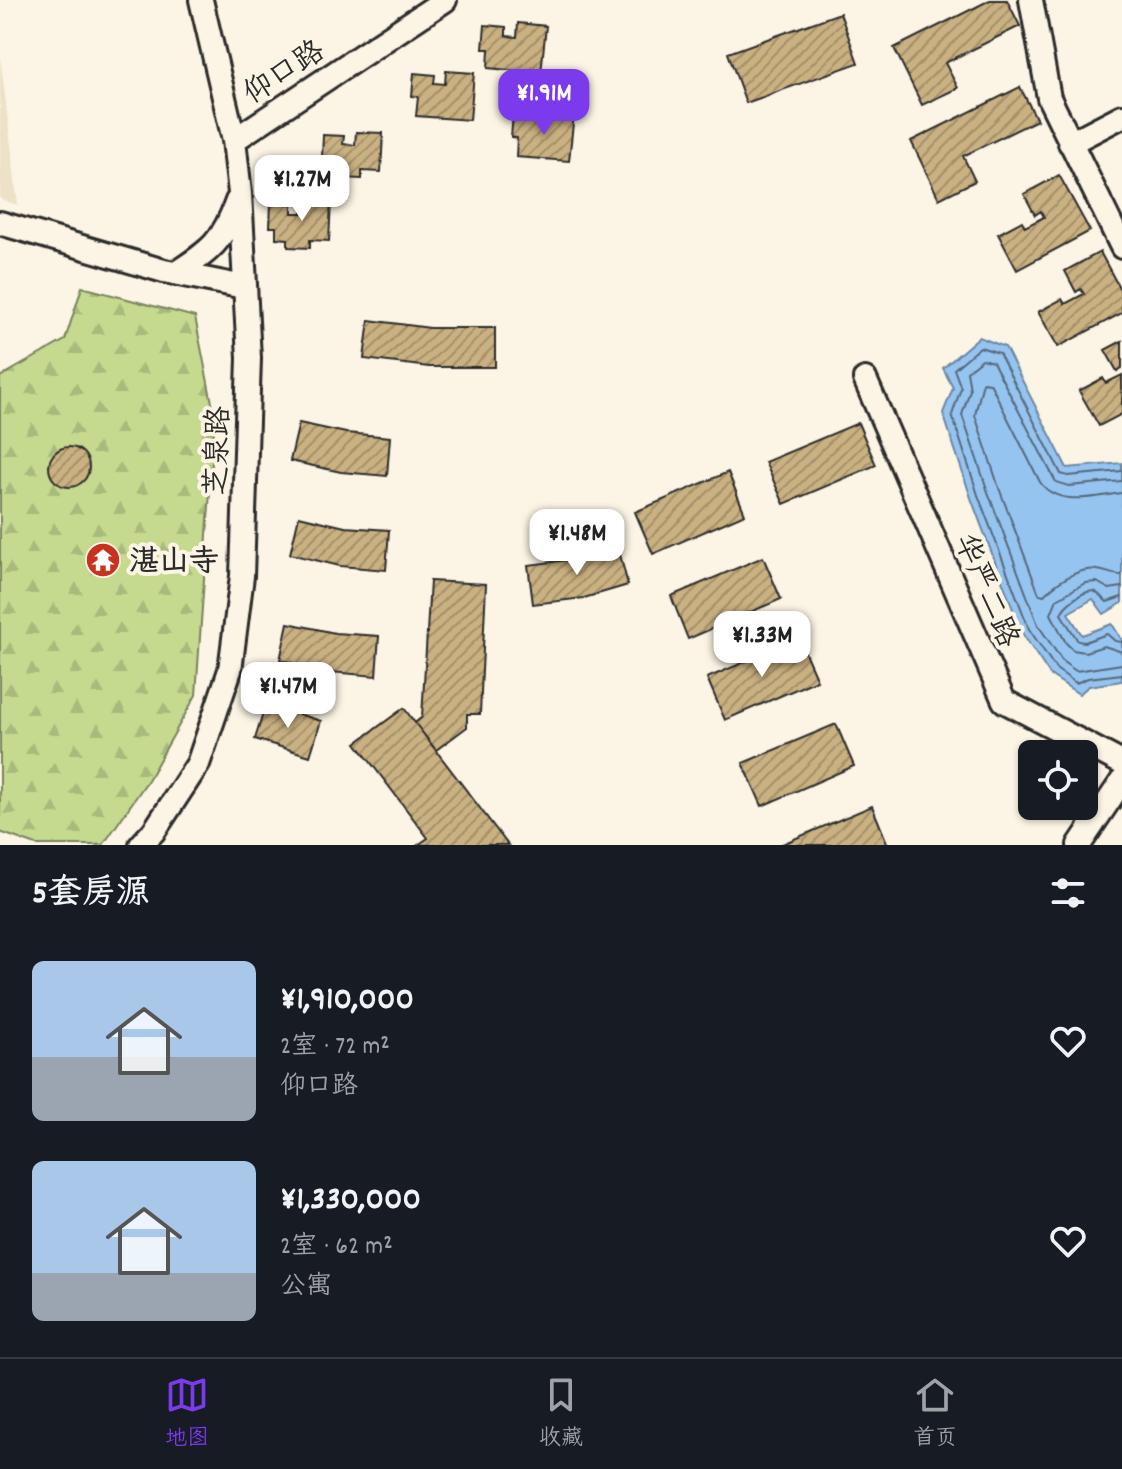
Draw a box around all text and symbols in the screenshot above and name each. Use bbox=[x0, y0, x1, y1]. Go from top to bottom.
street label: 仰口路 bbox=[236, 32, 335, 117]
pin: ¥1.91M bbox=[479, 69, 609, 137]
text: ¥1.91M bbox=[516, 76, 572, 113]
pin: ¥1.27M bbox=[237, 155, 367, 223]
text: ¥1.27M bbox=[272, 162, 332, 199]
street label: 芝泉路 bbox=[197, 405, 244, 497]
pin: ¥1.48M bbox=[512, 509, 642, 577]
text: ¥1.48M bbox=[547, 516, 607, 553]
street label: 华严二路 bbox=[941, 528, 1027, 655]
temple icon: 湛山寺 bbox=[84, 541, 122, 579]
place label: 湛山寺 bbox=[129, 543, 219, 586]
pin: ¥1.33M bbox=[697, 611, 827, 679]
text: ¥1.33M bbox=[732, 618, 792, 655]
pin: ¥1.47M bbox=[223, 662, 353, 730]
text: ¥1.47M bbox=[259, 669, 317, 706]
map controls bbox=[1018, 740, 1098, 820]
button: locate bbox=[1018, 740, 1098, 820]
text: 5套房源 bbox=[32, 871, 150, 920]
icon: filters bbox=[1046, 871, 1090, 915]
text: ¥1,910,000 bbox=[280, 977, 414, 1026]
icon: home bbox=[96, 993, 192, 1089]
icon: heart bbox=[1046, 1019, 1090, 1063]
text: 2室 · 72 m² bbox=[280, 1029, 390, 1066]
text: 仰口路 bbox=[280, 1069, 358, 1106]
text: ¥1,330,000 bbox=[280, 1177, 421, 1226]
icon: home bbox=[96, 1193, 192, 1289]
icon: heart bbox=[1046, 1219, 1090, 1263]
text: 2室 · 62 m² bbox=[280, 1229, 393, 1266]
text: 公寓 bbox=[280, 1269, 332, 1306]
tab: 地图 bbox=[165, 1373, 209, 1455]
tab: 收藏 bbox=[539, 1373, 583, 1455]
tab: 首页 bbox=[913, 1373, 957, 1455]

